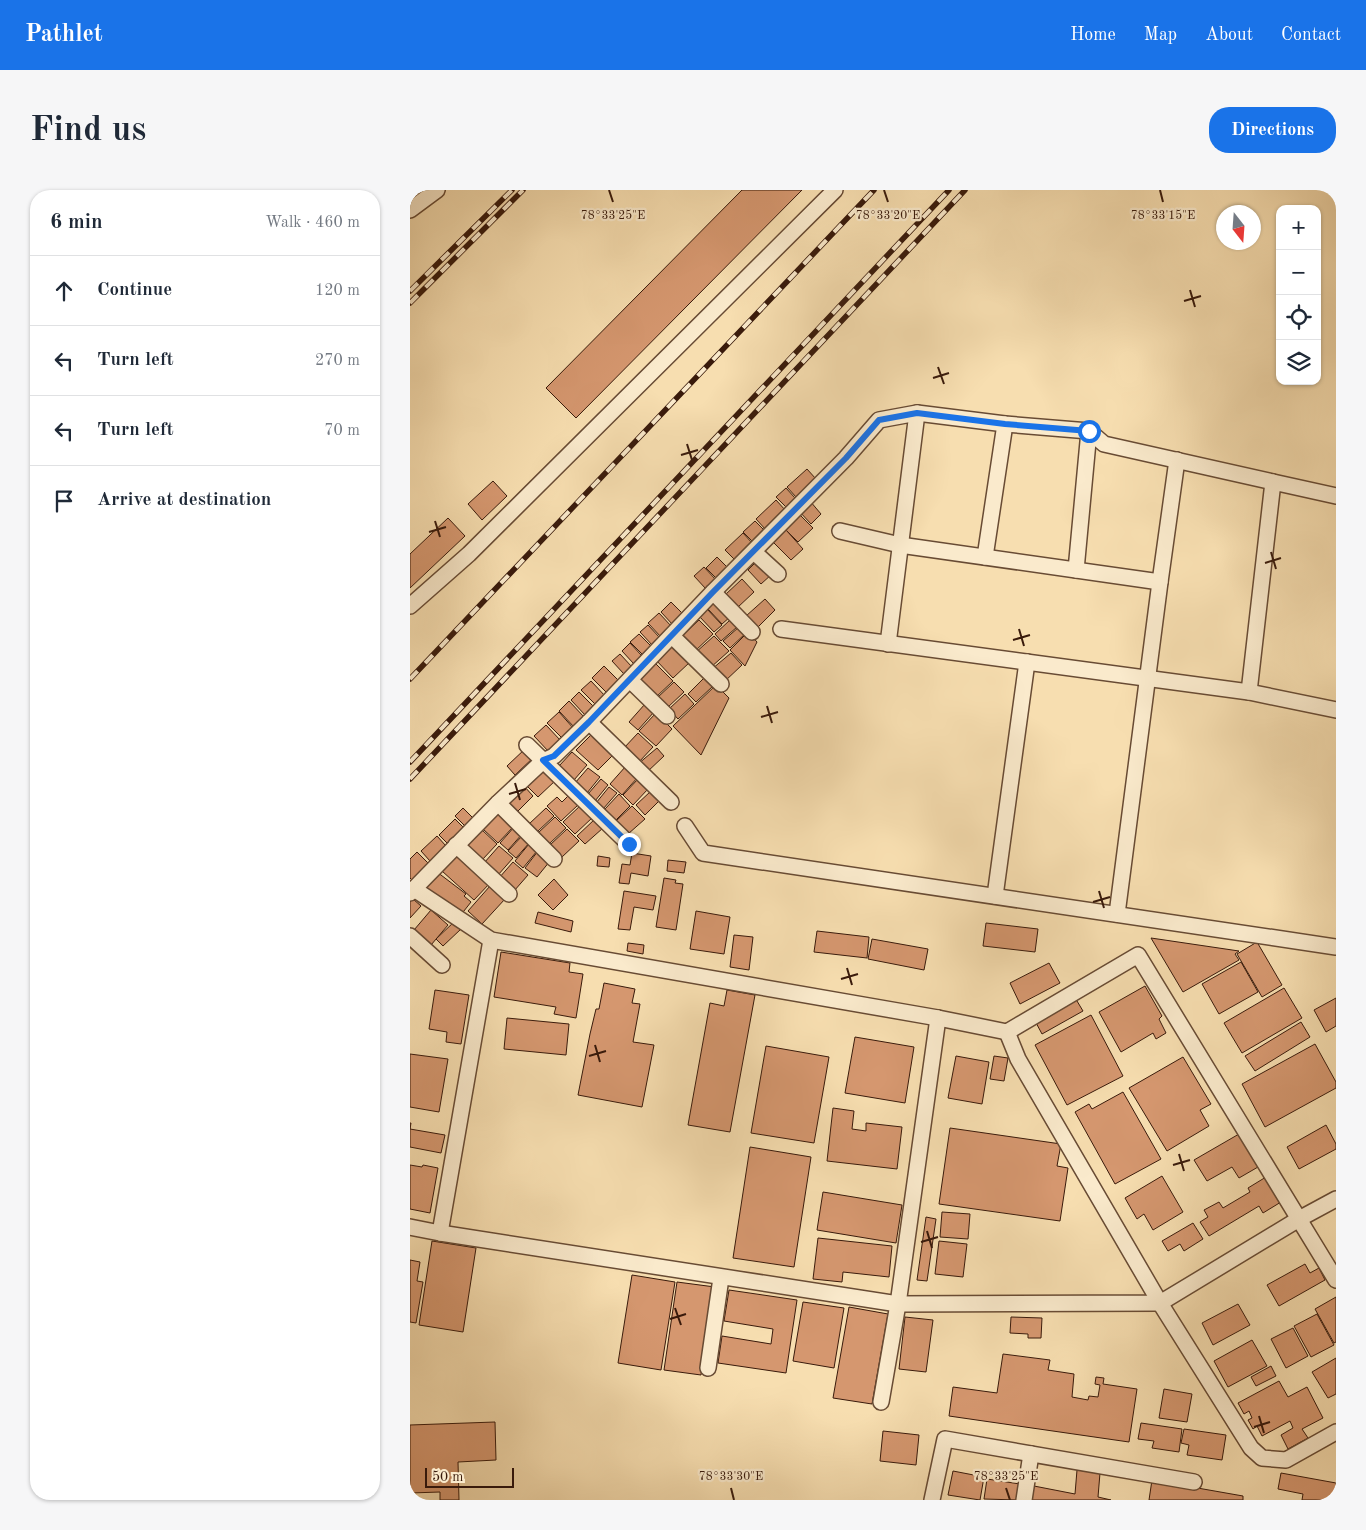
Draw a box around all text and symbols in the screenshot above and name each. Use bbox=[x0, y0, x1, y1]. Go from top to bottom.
text: Pathlet bbox=[25, 23, 103, 47]
text: Home bbox=[1070, 26, 1116, 44]
text: Map bbox=[1144, 26, 1177, 44]
text: About bbox=[1205, 26, 1253, 44]
text: Contact bbox=[1281, 26, 1341, 44]
button: Directions bbox=[1209, 107, 1336, 153]
text: Find us bbox=[30, 113, 146, 148]
north arrow bbox=[1216, 205, 1261, 250]
map controls bbox=[1276, 205, 1321, 385]
button: + bbox=[1276, 205, 1321, 250]
text: 78°33'25"E bbox=[581, 209, 645, 222]
text: 78°33'15"E bbox=[1131, 209, 1195, 222]
text: 78°33'20"E bbox=[856, 210, 920, 222]
text: 6 min bbox=[50, 212, 103, 233]
text: Walk · 460 m bbox=[265, 215, 360, 231]
button: − bbox=[1276, 250, 1321, 295]
icon: ahead bbox=[50, 277, 78, 305]
text: Continue bbox=[97, 281, 172, 300]
text: 120 m bbox=[315, 283, 360, 299]
button: locate bbox=[1276, 295, 1321, 340]
button: layers bbox=[1276, 340, 1321, 385]
icon: left bbox=[50, 347, 78, 375]
text: Turn left bbox=[97, 351, 174, 370]
text: 270 m bbox=[315, 353, 360, 369]
icon: left bbox=[50, 417, 78, 445]
route start bbox=[1078, 420, 1101, 443]
text: Turn left bbox=[97, 421, 174, 440]
text: 70 m bbox=[324, 423, 360, 439]
icon: arrive bbox=[50, 487, 78, 515]
text: Arrive at destination bbox=[97, 491, 271, 510]
route end bbox=[618, 833, 641, 856]
scale bar bbox=[425, 1465, 514, 1488]
text: 50 m bbox=[432, 1470, 463, 1484]
text: 78°33'25"E bbox=[974, 1470, 1038, 1483]
text: 78°33'30"E bbox=[699, 1471, 763, 1483]

